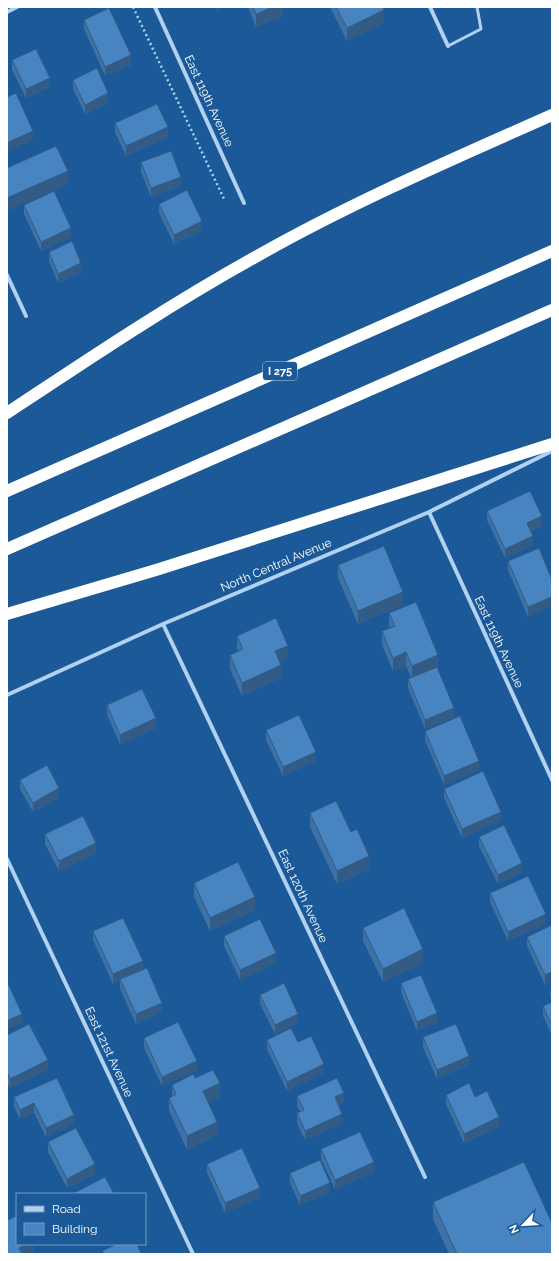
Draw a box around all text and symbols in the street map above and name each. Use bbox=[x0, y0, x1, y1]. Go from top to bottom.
street label: East 119th Avenue bbox=[182, 53, 236, 149]
road number: I 275 bbox=[263, 362, 297, 380]
street label: North Central Avenue bbox=[218, 535, 334, 595]
street label: East 119th Avenue bbox=[472, 594, 526, 690]
street label: East 120th Avenue bbox=[275, 847, 331, 945]
street label: East 121st Avenue bbox=[82, 1005, 136, 1099]
legend bbox=[16, 1193, 146, 1245]
text: Road bbox=[52, 1202, 81, 1216]
north arrow bbox=[503, 1205, 543, 1245]
text: Building bbox=[52, 1222, 98, 1236]
text: N bbox=[507, 1222, 522, 1236]

